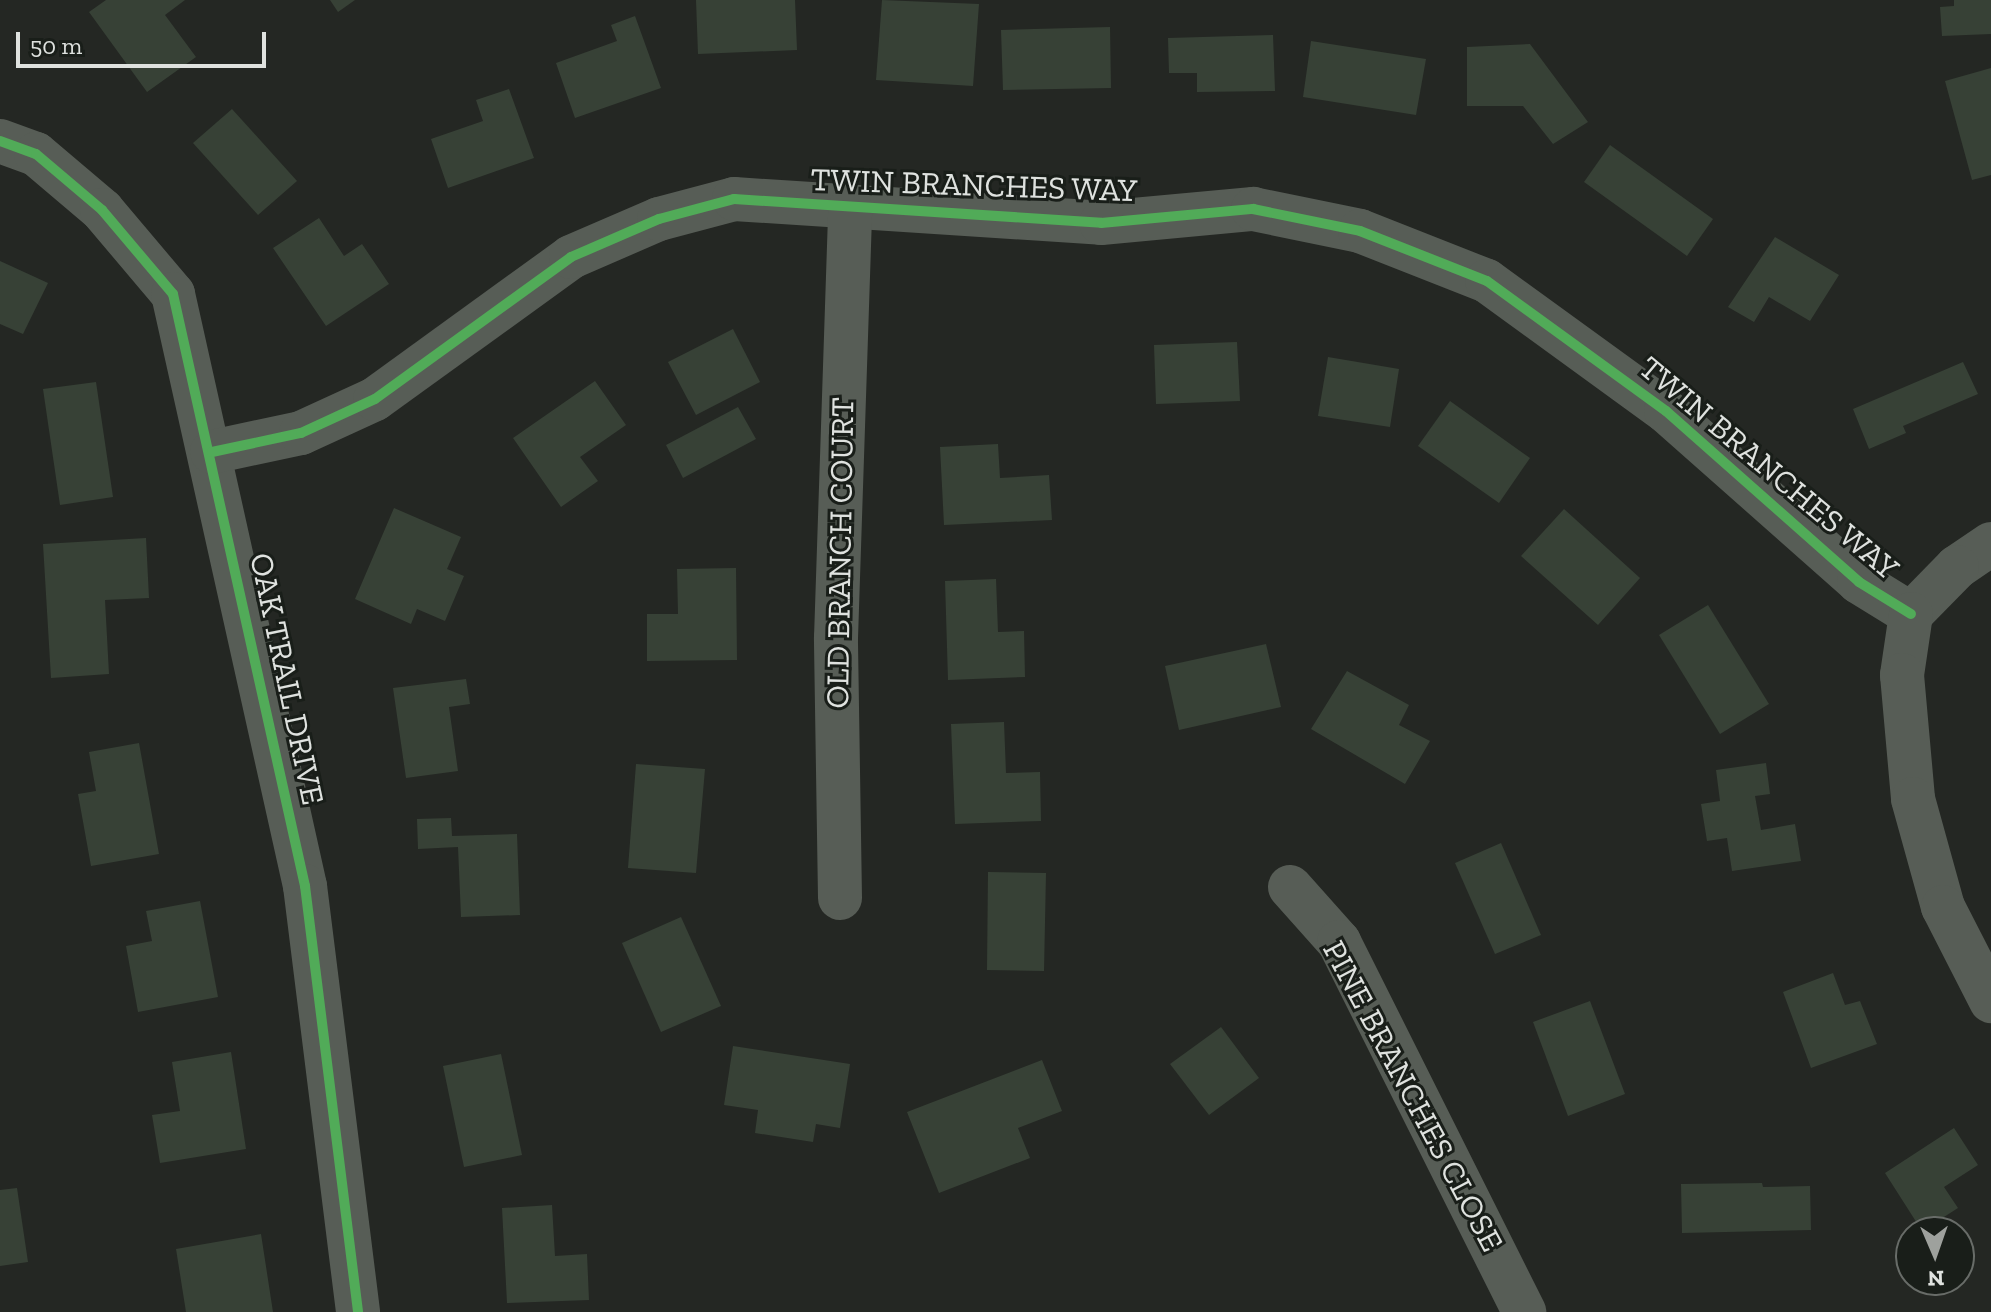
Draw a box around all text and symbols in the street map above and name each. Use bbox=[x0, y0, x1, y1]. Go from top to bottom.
scale bar bbox=[20, 16, 270, 66]
text: 50 m bbox=[30, 31, 82, 60]
street label: TWIN BRANCHES WAY bbox=[809, 160, 1139, 210]
street label: TWIN BRANCHES WAY bbox=[1631, 348, 1907, 588]
street label: OLD BRANCH COURT bbox=[818, 397, 862, 709]
street label: OAK TRAIL DRIVE bbox=[241, 549, 333, 809]
street label: PINE BRANCHES CLOSE bbox=[1315, 934, 1511, 1258]
north arrow bbox=[1895, 1216, 1975, 1296]
text: N bbox=[1927, 1265, 1945, 1292]

